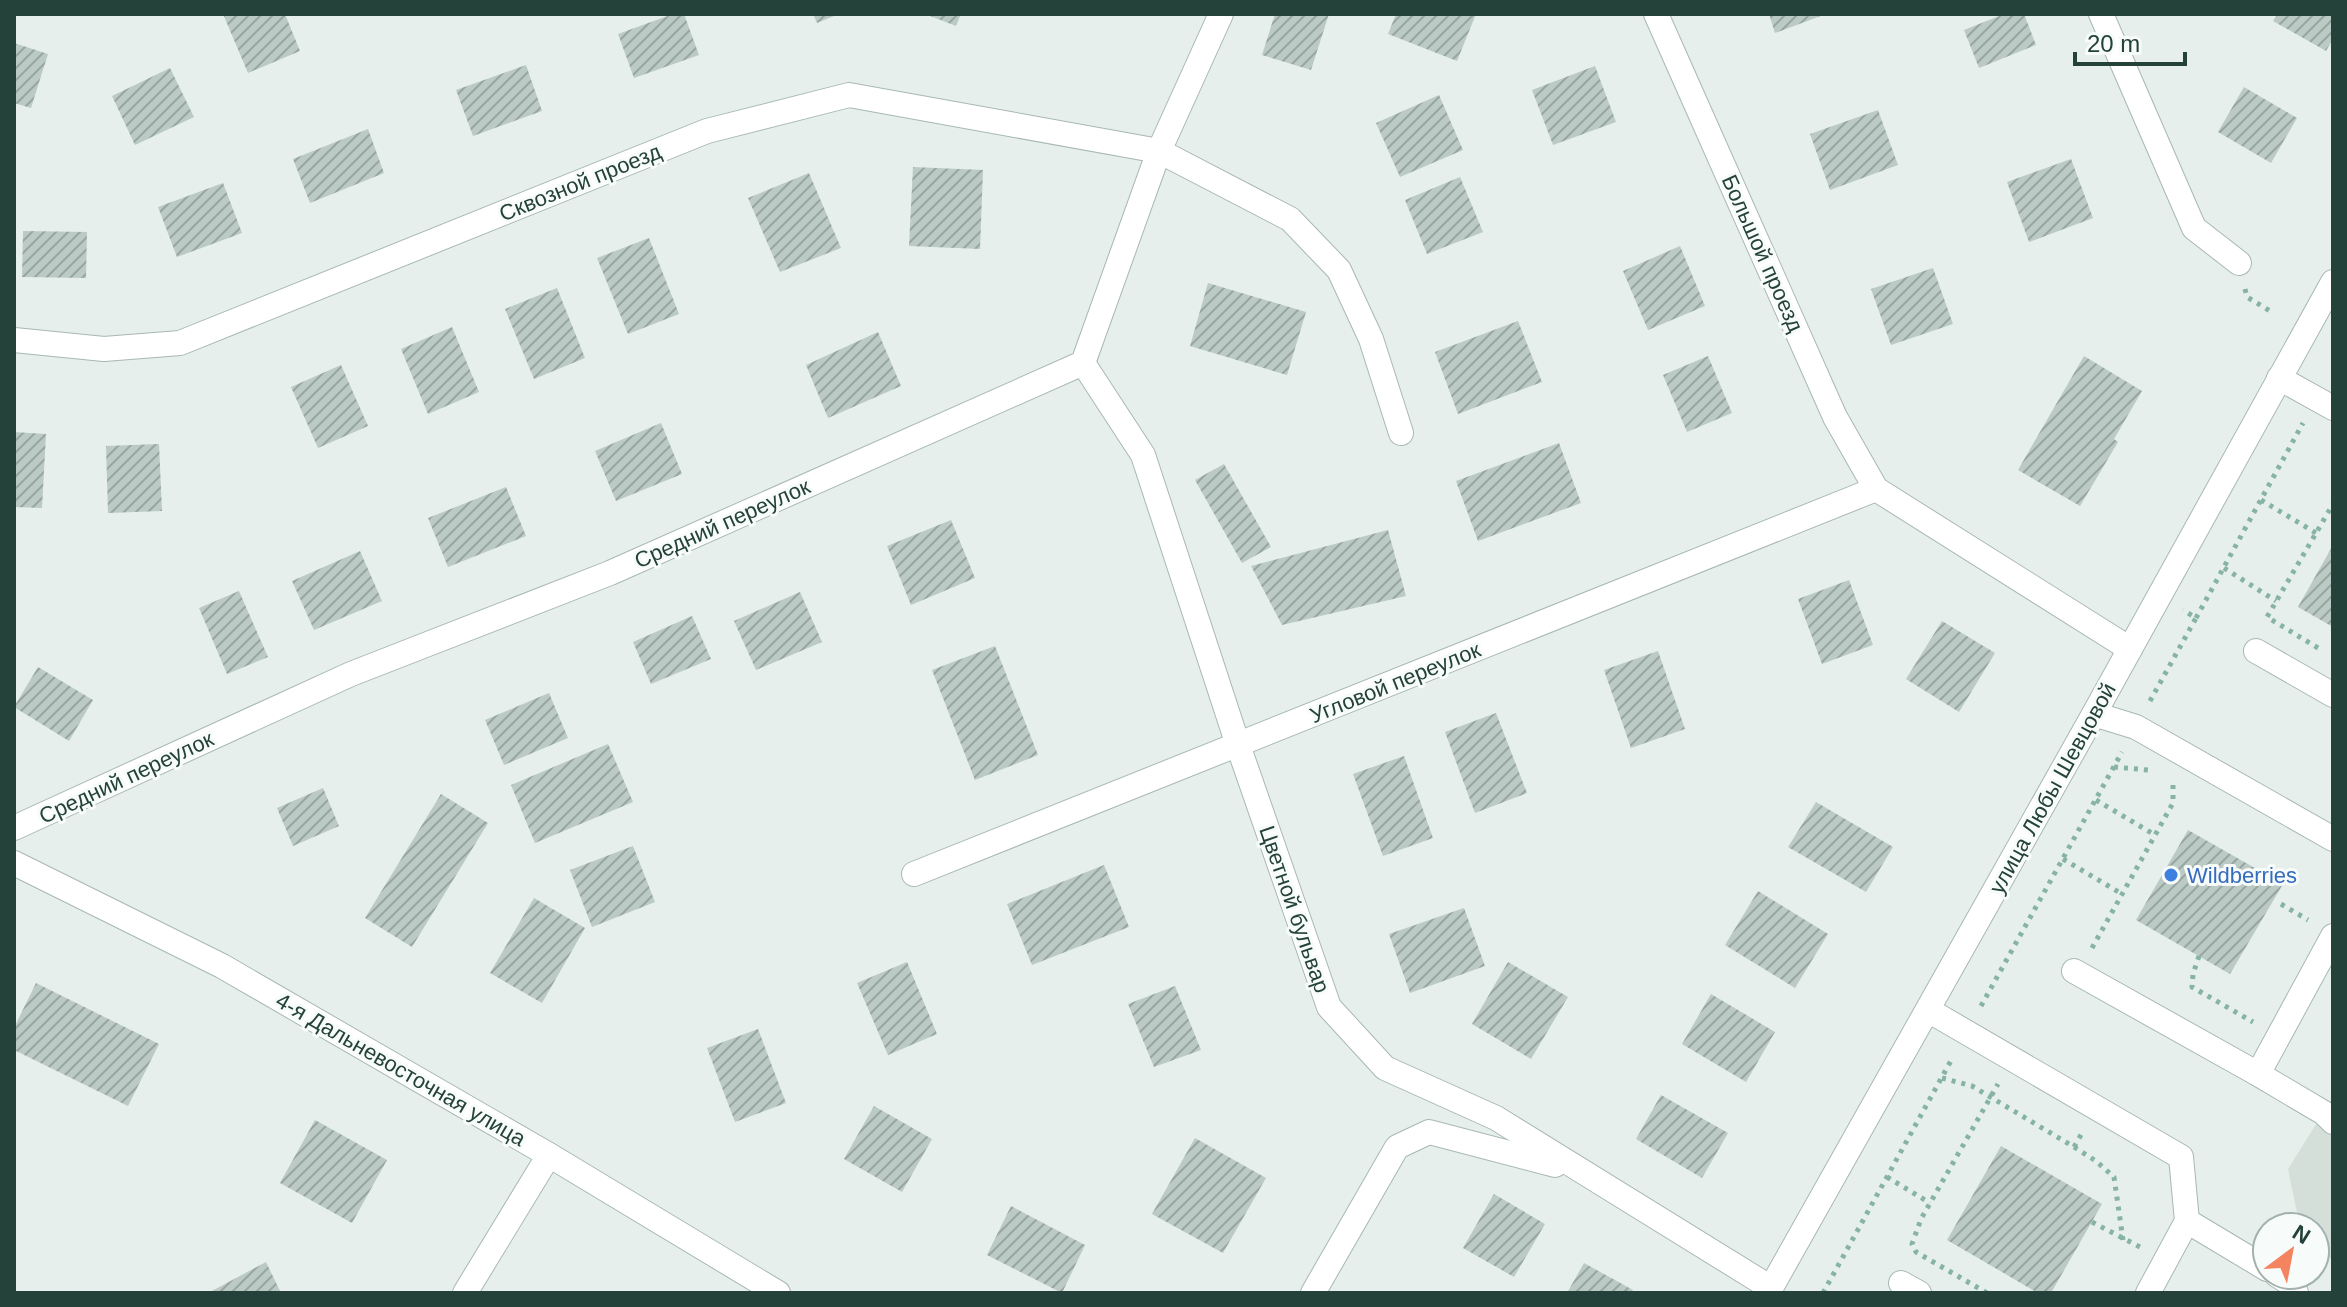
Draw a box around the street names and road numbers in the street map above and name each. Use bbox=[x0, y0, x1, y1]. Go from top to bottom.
street label: Сквозной проезд bbox=[496, 139, 665, 226]
street label: Большой проезд bbox=[1717, 171, 1808, 336]
street label: Средний переулок bbox=[631, 473, 814, 573]
street label: Угловой переулок bbox=[1306, 637, 1484, 728]
street label: улица Любы Шевцовой bbox=[1984, 679, 2121, 898]
street label: Средний переулок bbox=[35, 726, 218, 829]
street label: Цветной бульвар bbox=[1254, 822, 1335, 996]
street label: 4-я Дальневосточная улица bbox=[272, 988, 531, 1152]

